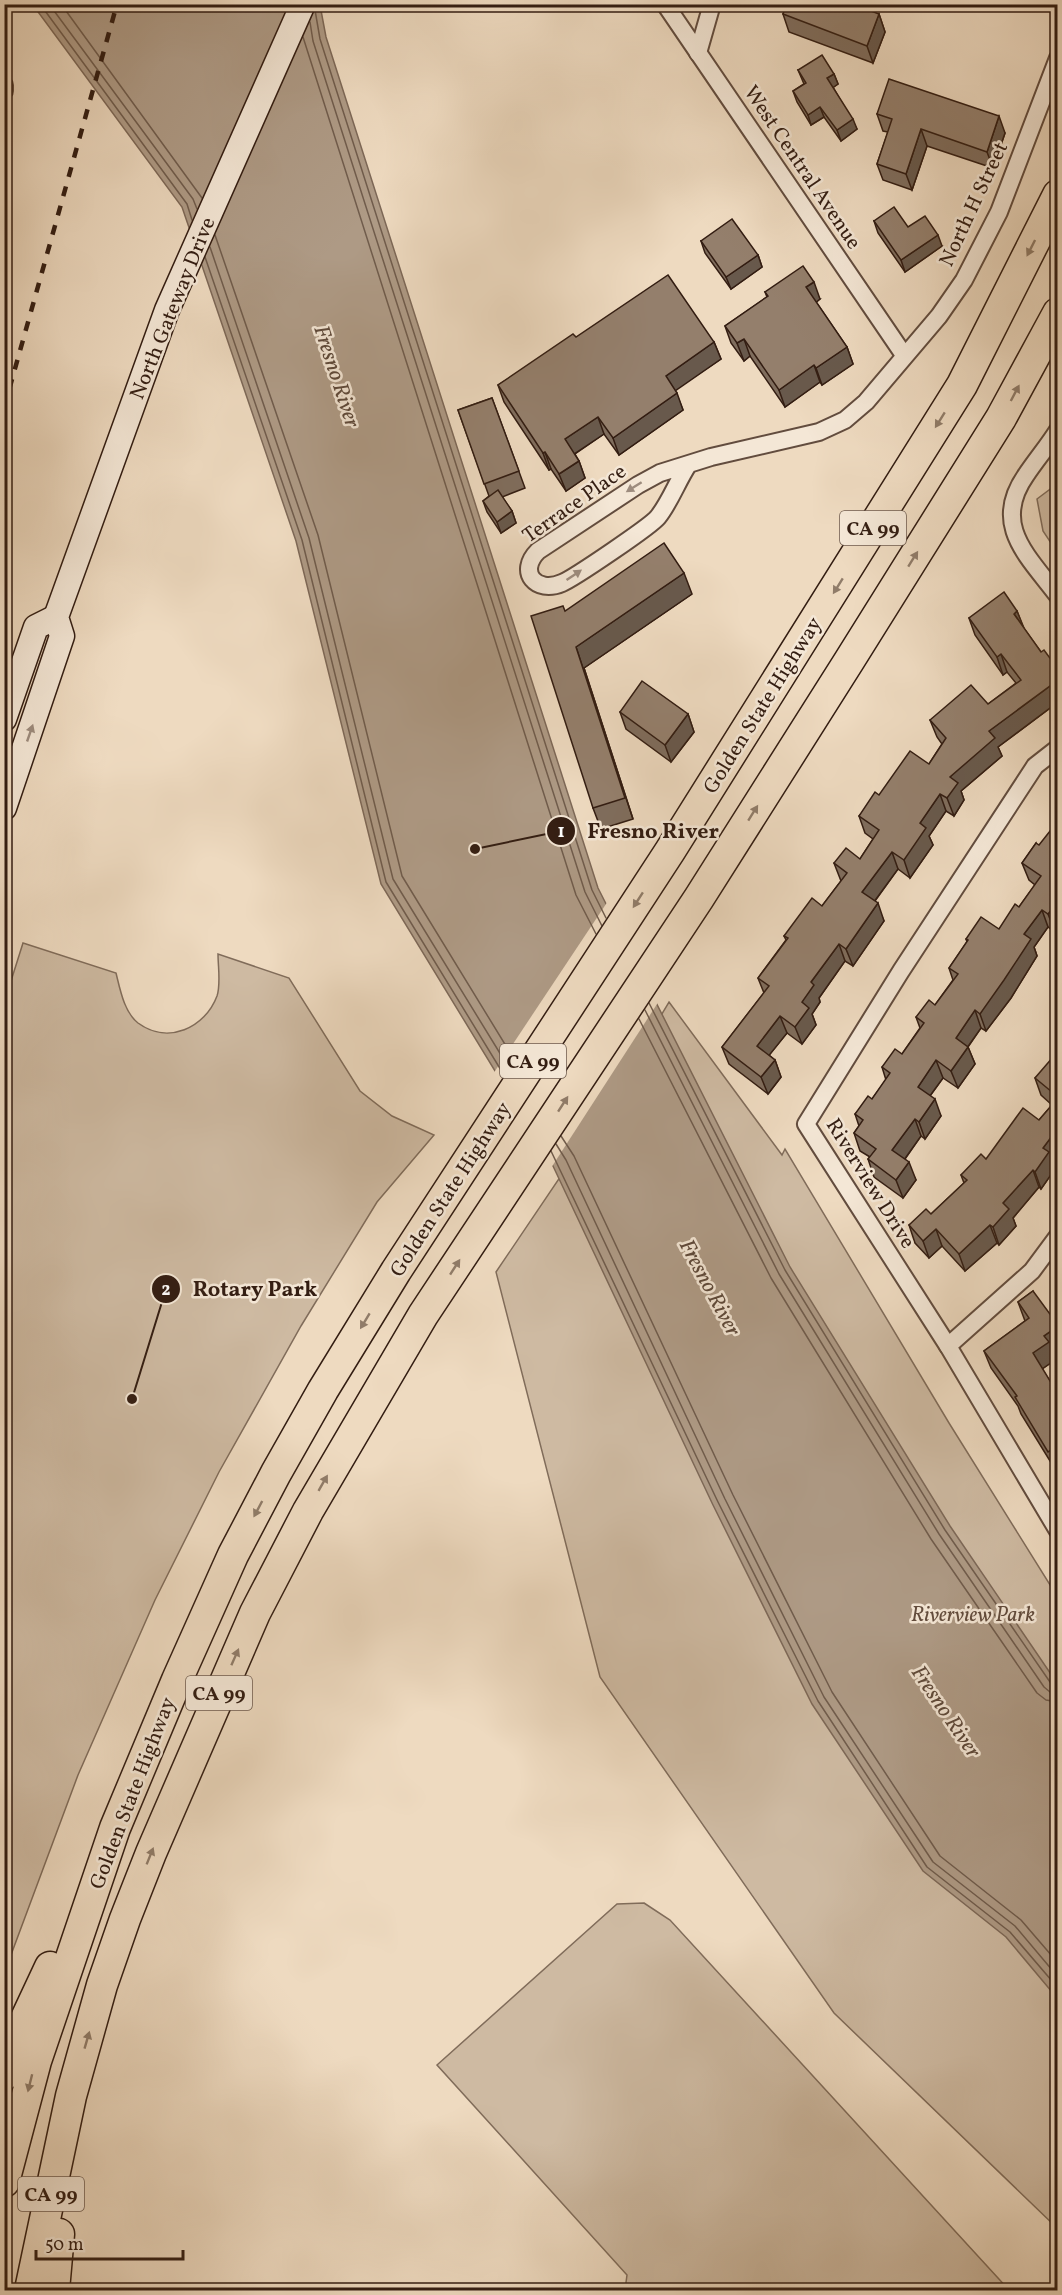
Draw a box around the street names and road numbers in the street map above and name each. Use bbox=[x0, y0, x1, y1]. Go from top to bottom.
street label: West Central Avenue bbox=[736, 80, 867, 256]
street label: North H Street bbox=[933, 137, 1016, 272]
street label: North Gateway Drive bbox=[124, 213, 223, 404]
street label: Terrace Place bbox=[517, 458, 633, 551]
road number: CA 99 bbox=[840, 511, 906, 545]
street label: Golden State Highway bbox=[697, 611, 830, 800]
road number: CA 99 bbox=[500, 1044, 566, 1078]
street label: Golden State Highway bbox=[384, 1096, 519, 1283]
street label: Riverview Drive bbox=[818, 1113, 921, 1255]
road number: CA 99 bbox=[186, 1676, 252, 1710]
street label: Golden State Highway bbox=[83, 1693, 184, 1894]
road number: CA 99 bbox=[18, 2177, 84, 2211]

